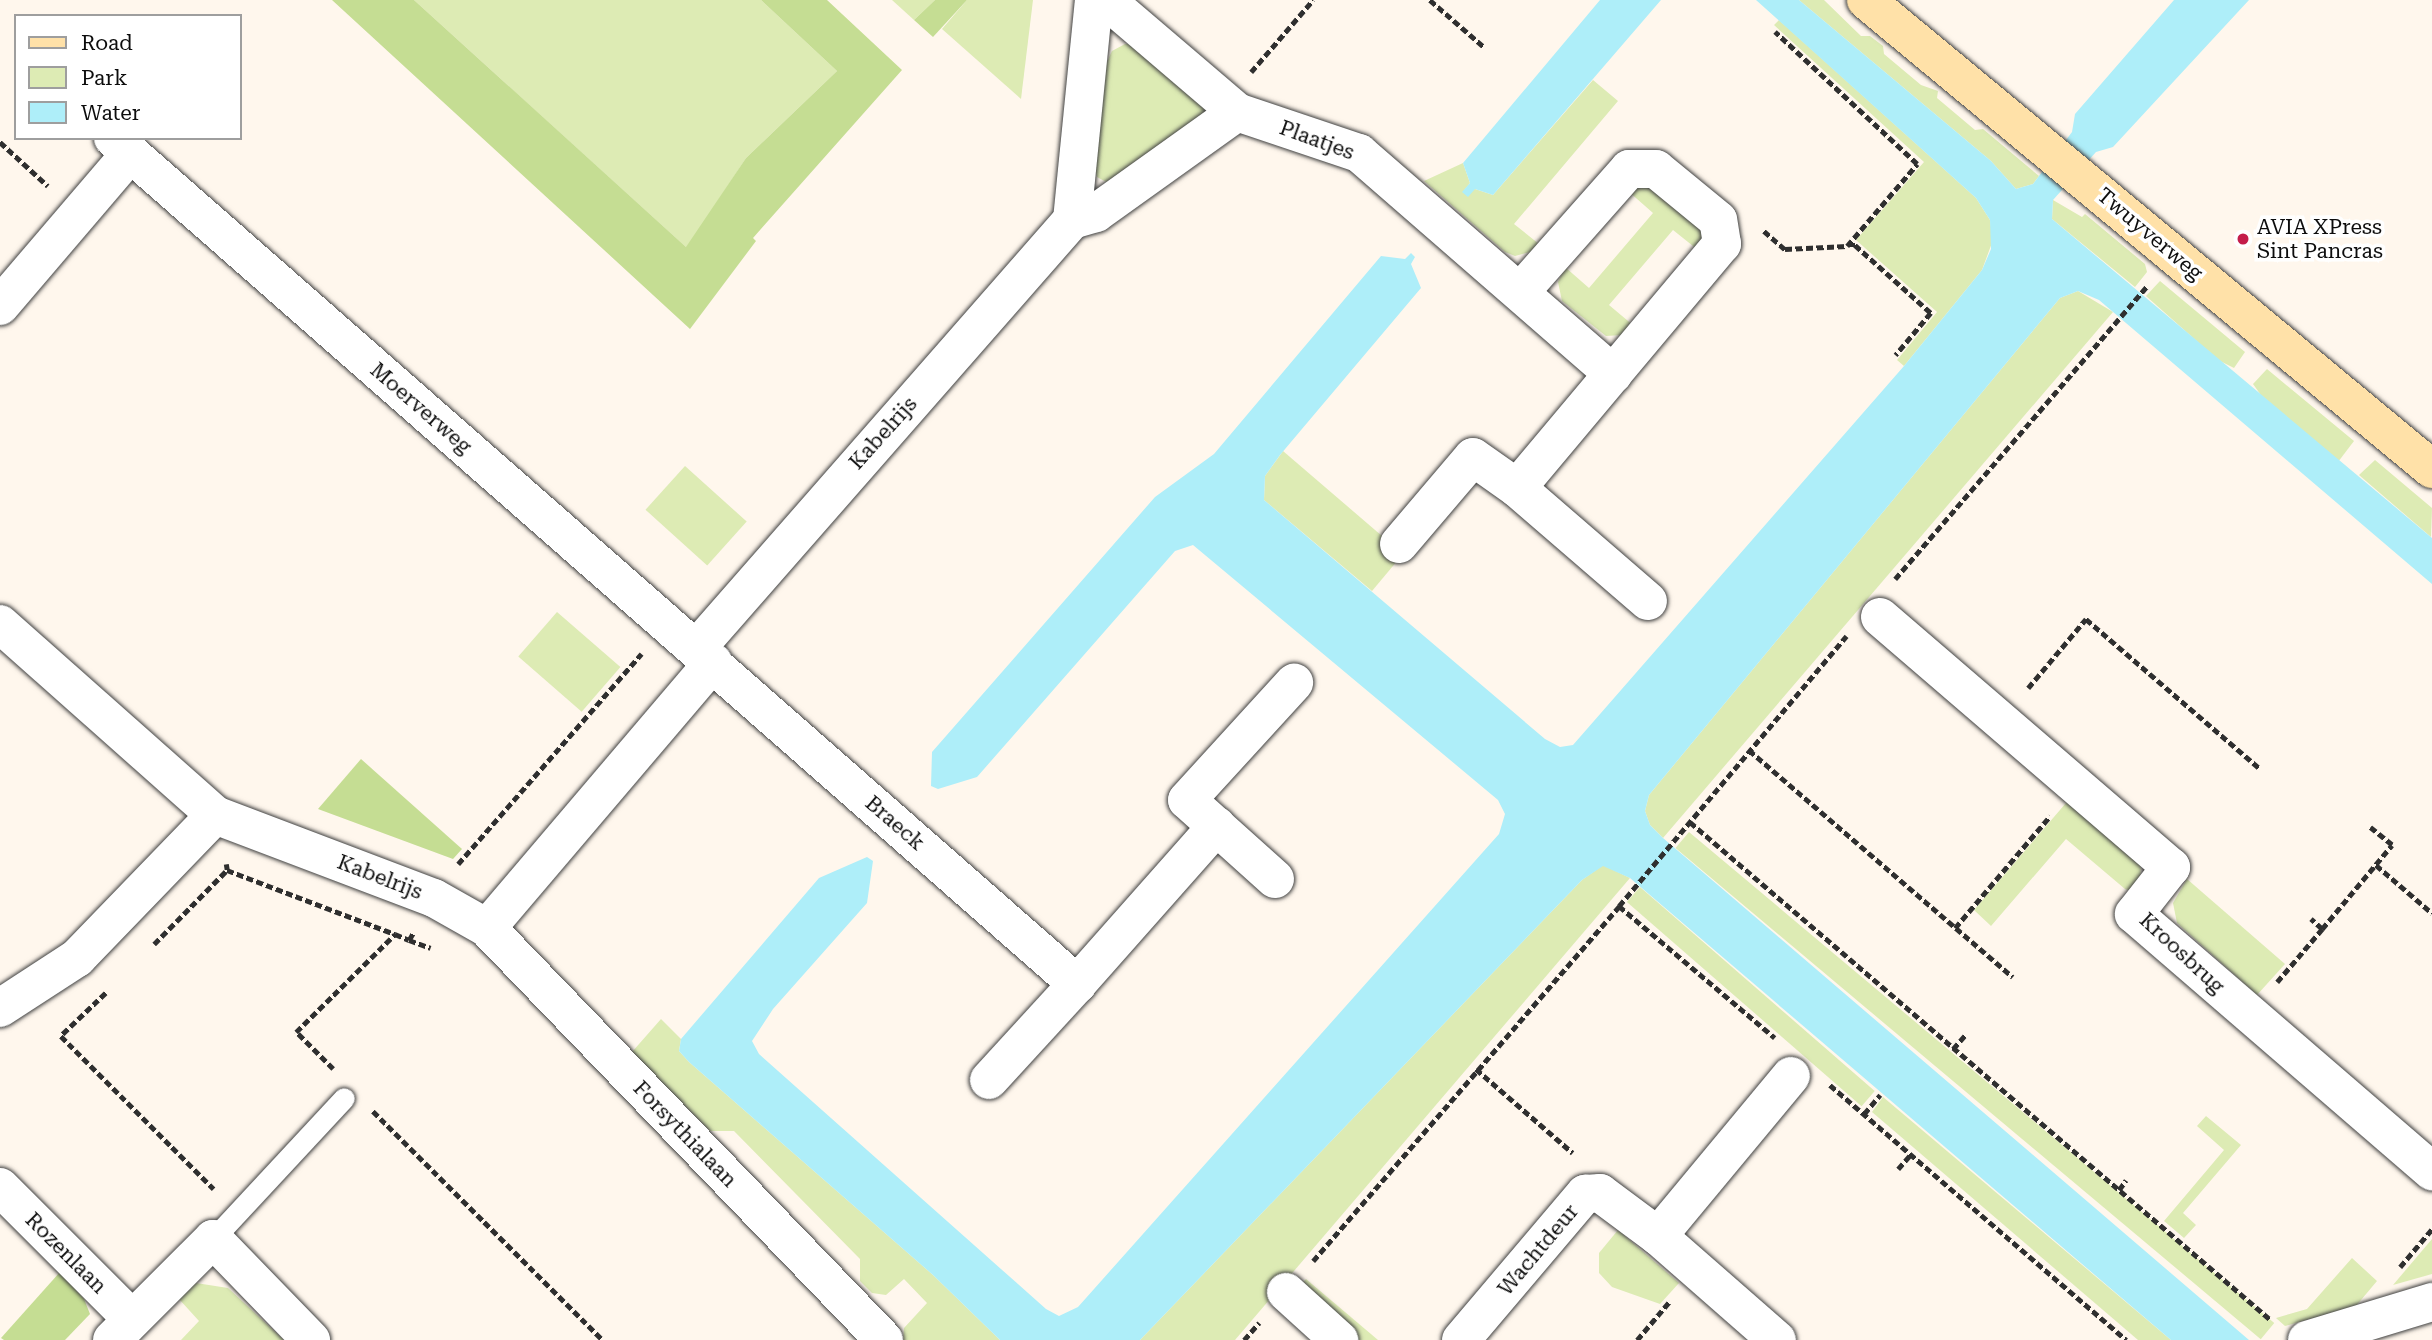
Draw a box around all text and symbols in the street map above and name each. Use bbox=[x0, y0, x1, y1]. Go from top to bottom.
legend bbox=[14, 14, 242, 140]
text: Road bbox=[81, 31, 133, 55]
text: Park bbox=[81, 66, 127, 90]
text: Water bbox=[81, 101, 140, 125]
street label: Plaatjes bbox=[1276, 115, 1358, 165]
street label: Twuyverweg bbox=[2092, 182, 2208, 286]
place label: AVIA XPress Sint Pancras bbox=[2257, 214, 2383, 264]
marker: AVIA XPress Sint Pancras bbox=[2235, 231, 2251, 247]
street label: Moerverweg bbox=[365, 357, 477, 459]
street label: Kabelrijs bbox=[844, 391, 922, 475]
street label: Braeck bbox=[860, 790, 930, 856]
street label: Kabelrijs bbox=[334, 849, 426, 905]
street label: Kroosbrug bbox=[2134, 907, 2230, 999]
street label: Forsythialaan bbox=[628, 1076, 742, 1192]
street label: Wachtdeur bbox=[1493, 1199, 1583, 1301]
street label: Rozenlaan bbox=[20, 1207, 112, 1299]

